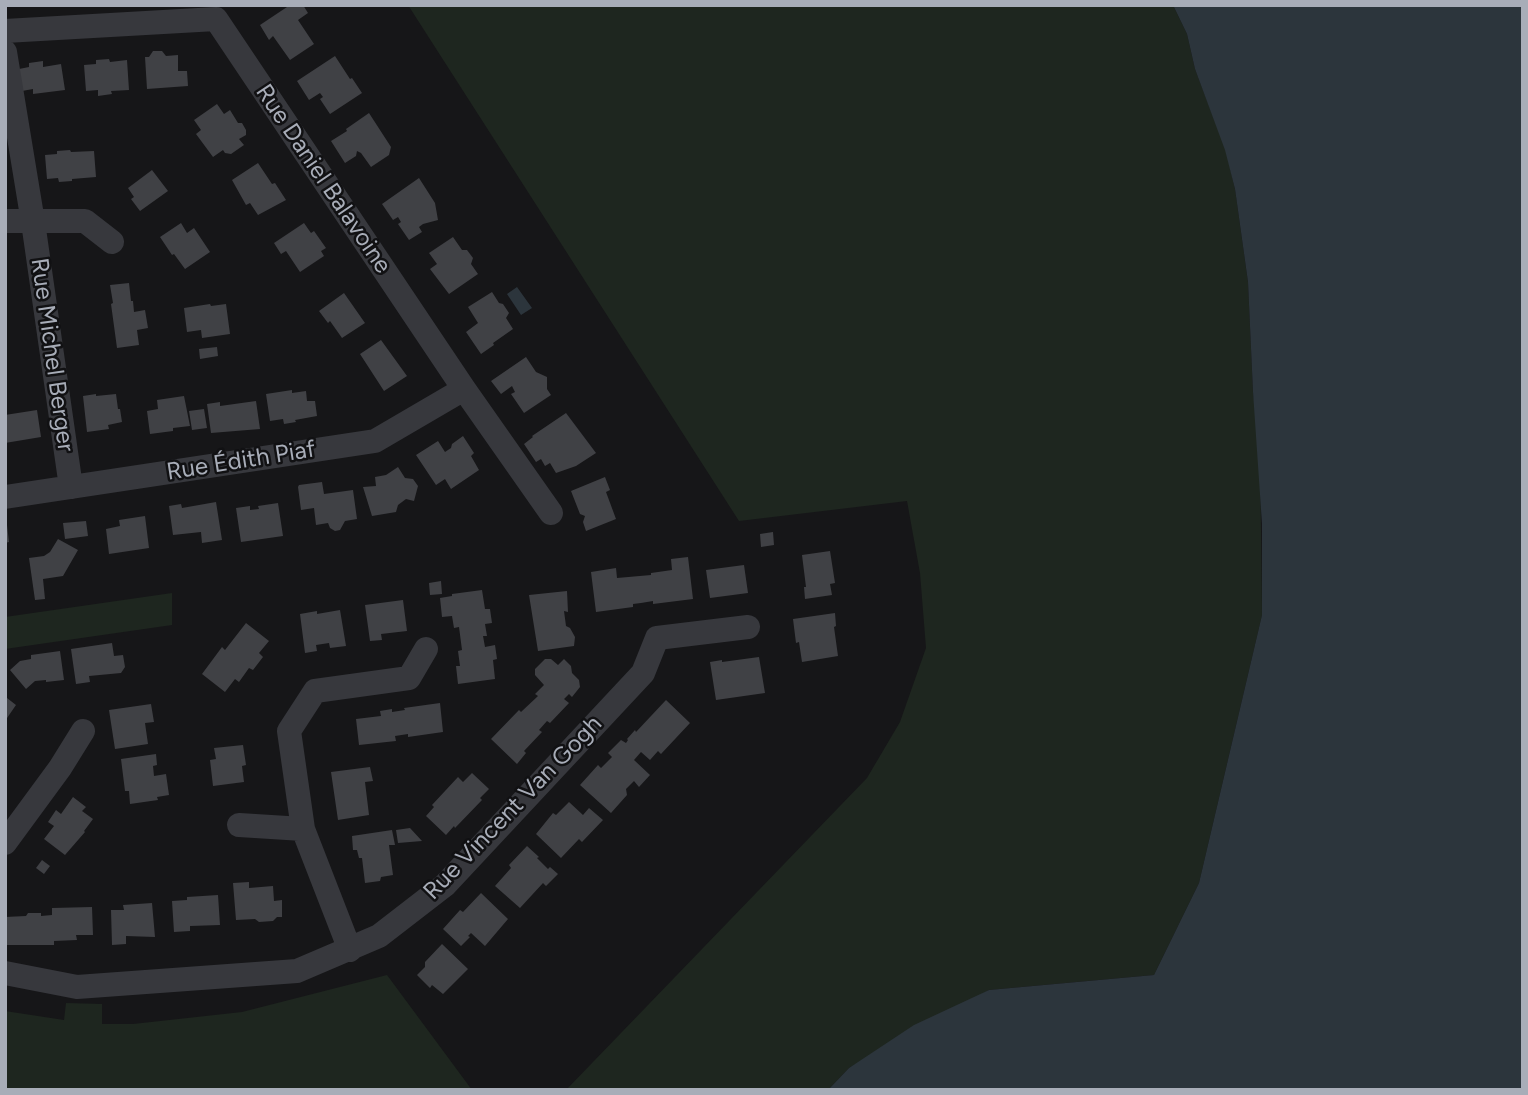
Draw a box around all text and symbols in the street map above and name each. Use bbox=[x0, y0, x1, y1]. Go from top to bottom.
street label: Rue Daniel Balavoine bbox=[249, 79, 397, 279]
street label: Rue Michel Berger bbox=[24, 256, 80, 454]
street label: Rue Édith Piaf bbox=[165, 435, 317, 487]
street label: Rue Vincent Van Gogh bbox=[418, 710, 608, 906]

